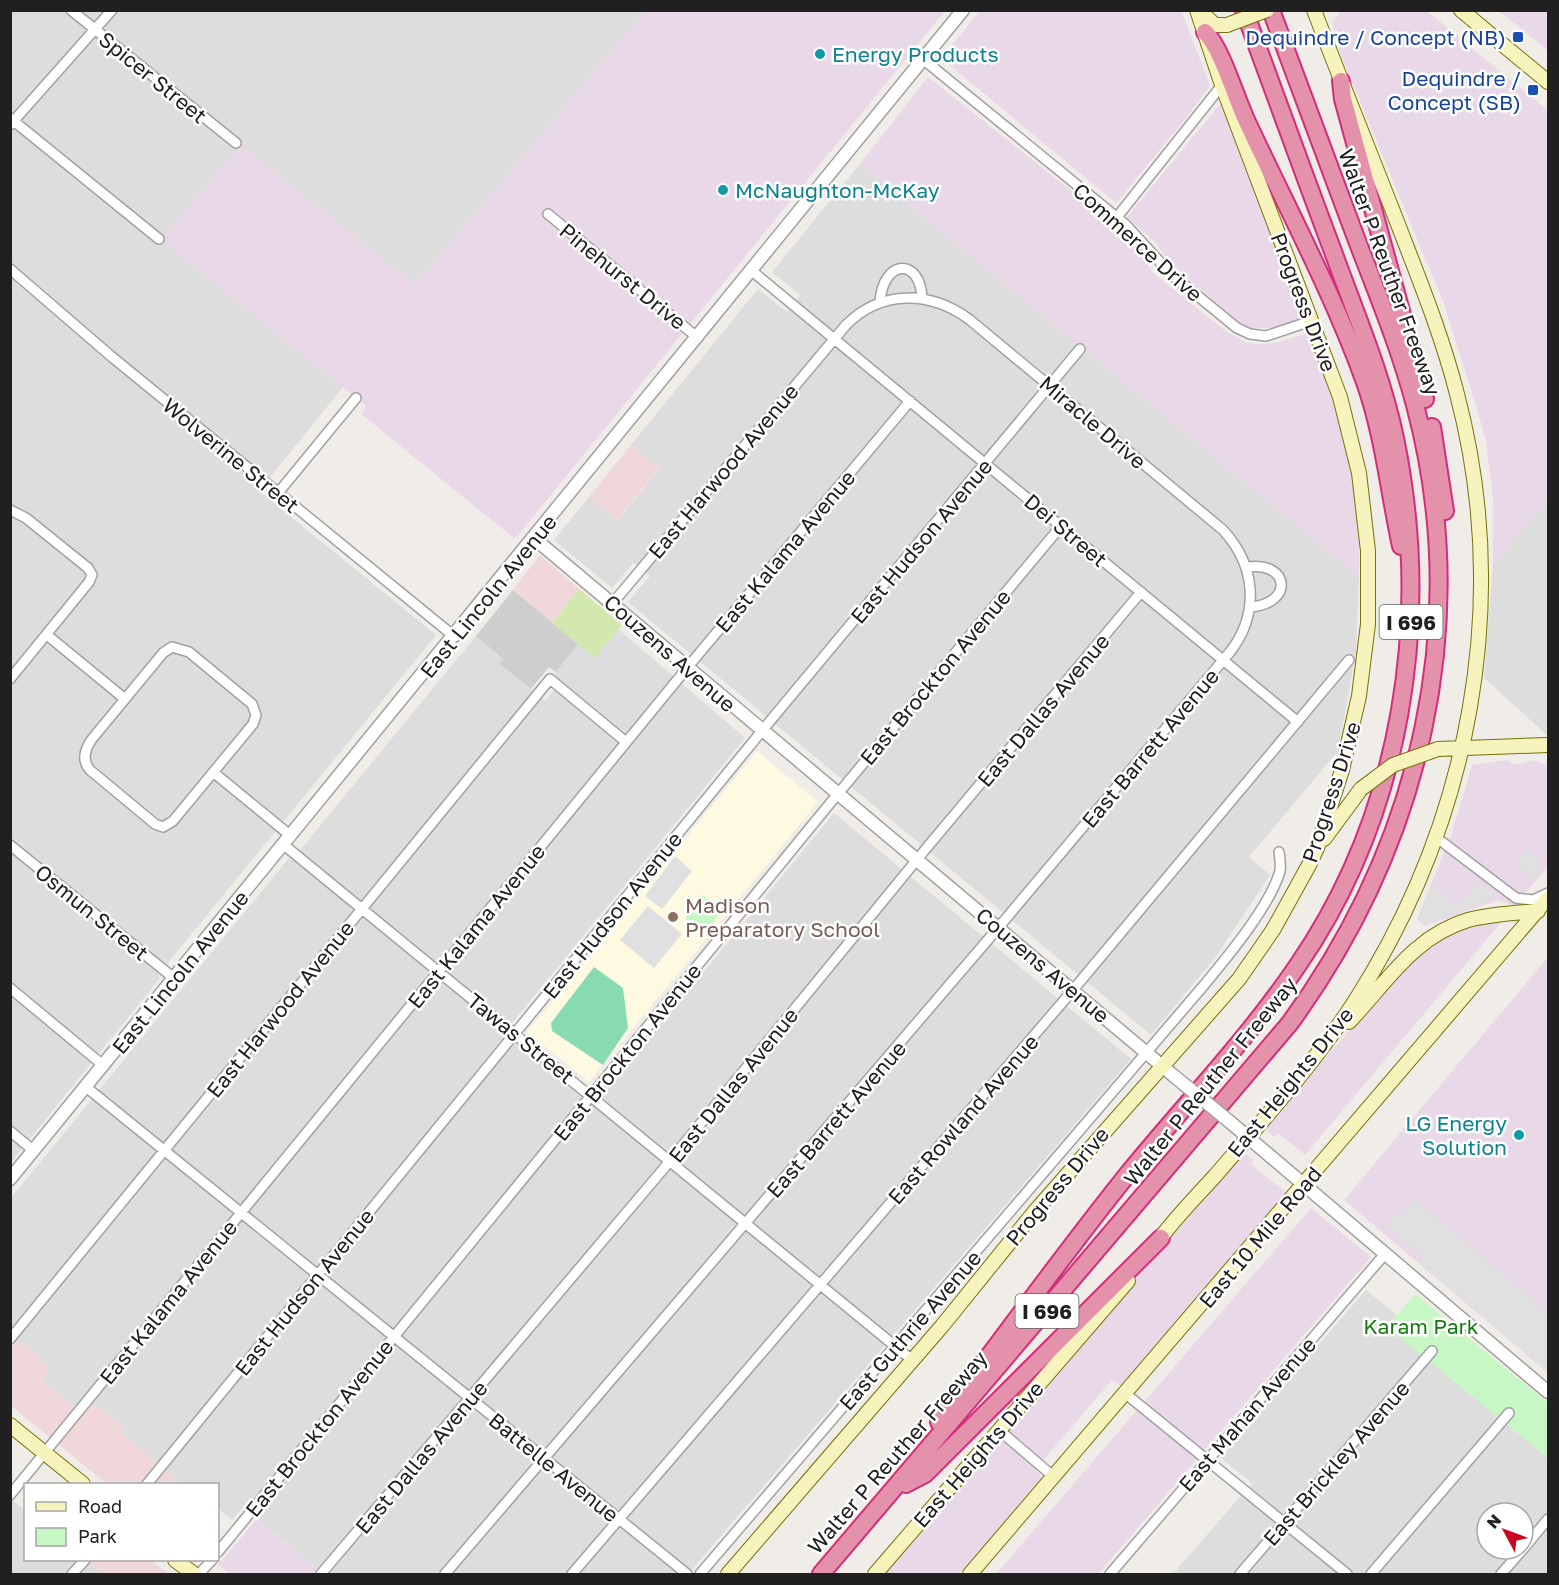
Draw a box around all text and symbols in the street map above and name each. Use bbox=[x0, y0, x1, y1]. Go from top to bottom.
place label: Dequindre / Concept (NB) bbox=[1245, 24, 1506, 50]
street label: Spicer Street bbox=[94, 26, 212, 128]
marker: Dequindre / Concept (NB) bbox=[1511, 30, 1525, 44]
place label: Energy Products bbox=[832, 41, 999, 67]
marker: Energy Products bbox=[813, 47, 827, 61]
place label: Dequindre / Concept (SB) bbox=[1388, 65, 1521, 115]
marker: Dequindre / Concept (SB) bbox=[1526, 83, 1540, 97]
street label: Walter P Reuther Freeway bbox=[1333, 145, 1447, 399]
place label: McNaughton-McKay bbox=[735, 177, 940, 203]
street label: Commerce Drive bbox=[1068, 177, 1208, 307]
marker: McNaughton-McKay bbox=[716, 183, 730, 197]
street label: Pinehurst Drive bbox=[555, 217, 691, 335]
street label: Progress Drive bbox=[1266, 229, 1342, 375]
street label: Miracle Drive bbox=[1034, 370, 1152, 474]
street label: East Harwood Avenue bbox=[642, 378, 804, 564]
street label: Wolverine Street bbox=[158, 392, 304, 518]
street label: East Hudson Avenue bbox=[845, 453, 997, 629]
street label: East Kalama Avenue bbox=[710, 465, 860, 637]
street label: Dei Street bbox=[1019, 488, 1113, 572]
street label: East Lincoln Avenue bbox=[414, 509, 562, 683]
street label: East Brockton Avenue bbox=[854, 584, 1016, 770]
street label: Couzens Avenue bbox=[599, 589, 741, 717]
road number: I 696 bbox=[1380, 605, 1442, 639]
street label: East Dallas Avenue bbox=[971, 628, 1115, 792]
street label: East Barrett Avenue bbox=[1076, 663, 1224, 833]
street label: Progress Drive bbox=[1296, 718, 1366, 866]
street label: East Hudson Avenue bbox=[537, 826, 687, 1004]
street label: East Kalama Avenue bbox=[402, 839, 550, 1013]
street label: Osmun Street bbox=[30, 858, 154, 966]
street label: East Lincoln Avenue bbox=[106, 885, 254, 1059]
place label: Madison Preparatory School bbox=[685, 892, 880, 942]
street label: Couzens Avenue bbox=[971, 902, 1115, 1028]
marker: Madison Preparatory School bbox=[666, 910, 680, 924]
street label: East Harwood Avenue bbox=[201, 915, 359, 1103]
street label: East Brockton Avenue bbox=[547, 958, 707, 1146]
street label: Walter P Reuther Freeway bbox=[1118, 971, 1302, 1191]
street label: Tawas Street bbox=[462, 987, 580, 1089]
street label: East Dallas Avenue bbox=[663, 1002, 803, 1168]
street label: East Heights Drive bbox=[1222, 1002, 1358, 1162]
street label: East Rowland Avenue bbox=[882, 1029, 1044, 1209]
street label: East Barrett Avenue bbox=[761, 1035, 911, 1203]
place label: LG Energy Solution bbox=[1405, 1110, 1507, 1160]
street label: Progress Drive bbox=[1000, 1121, 1114, 1251]
marker: LG Energy Solution bbox=[1512, 1128, 1526, 1142]
street label: East 10 Mile Road bbox=[1193, 1161, 1327, 1313]
street label: East Hudson Avenue bbox=[229, 1203, 379, 1381]
street label: East Kalama Avenue bbox=[94, 1215, 242, 1389]
street label: East Guthrie Avenue bbox=[833, 1245, 987, 1415]
road number: I 696 bbox=[1016, 1294, 1078, 1328]
park label: Karam Park bbox=[1363, 1313, 1479, 1339]
street label: East Mahan Avenue bbox=[1173, 1331, 1321, 1497]
street label: East Brockton Avenue bbox=[239, 1334, 399, 1522]
street label: Walter P Reuther Freeway bbox=[802, 1345, 993, 1559]
street label: East Dallas Avenue bbox=[349, 1375, 493, 1539]
street label: East Heights Drive bbox=[907, 1375, 1049, 1533]
street label: East Brickley Avenue bbox=[1257, 1375, 1415, 1551]
street label: Battelle Avenue bbox=[484, 1407, 624, 1527]
legend bbox=[24, 1483, 219, 1561]
text: Road bbox=[78, 1495, 122, 1517]
north arrow bbox=[1475, 1501, 1535, 1561]
text: N bbox=[1482, 1510, 1505, 1532]
text: Park bbox=[78, 1525, 117, 1547]

